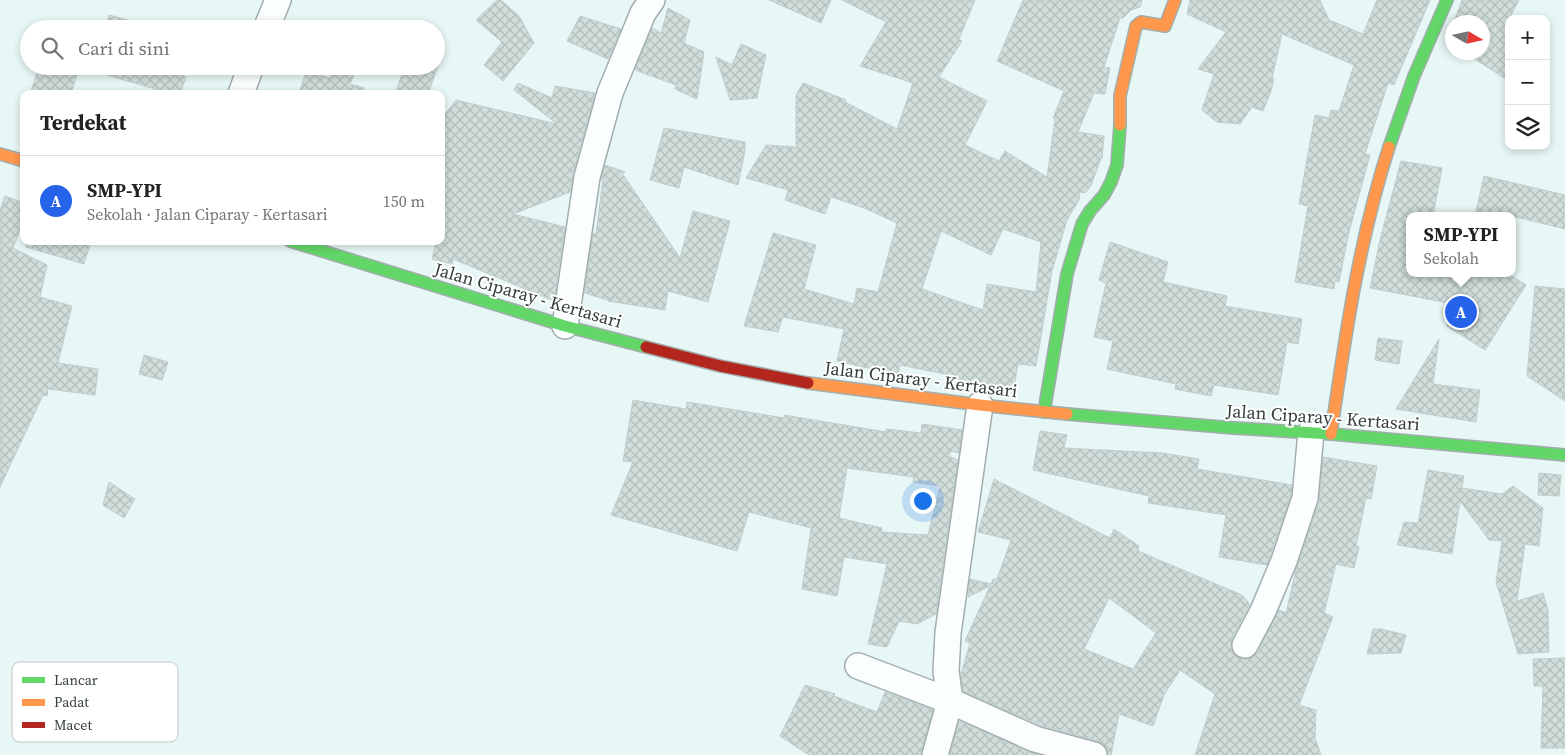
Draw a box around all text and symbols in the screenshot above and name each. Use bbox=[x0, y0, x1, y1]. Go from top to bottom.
north arrow bbox=[1445, 15, 1490, 60]
map controls bbox=[1505, 15, 1550, 150]
button: + bbox=[1505, 15, 1550, 60]
search box bbox=[20, 20, 445, 75]
icon: search bbox=[38, 34, 66, 62]
text: Cari di sini bbox=[78, 35, 170, 61]
button: − bbox=[1505, 60, 1550, 105]
button: layers bbox=[1505, 105, 1550, 150]
text: Terdekat bbox=[40, 108, 126, 137]
text: SMP-YPI bbox=[87, 177, 162, 203]
text: A bbox=[51, 190, 61, 212]
text: 150 m bbox=[383, 190, 425, 212]
text: Sekolah · Jalan Ciparay - Kertasari bbox=[87, 203, 327, 225]
popup bbox=[1406, 212, 1516, 277]
text: SMP-YPI bbox=[1424, 221, 1498, 247]
text: Sekolah bbox=[1424, 247, 1479, 269]
street label: Jalan Ciparay - Kertasari bbox=[430, 256, 625, 334]
pin: A bbox=[1445, 293, 1477, 331]
street label: Jalan Ciparay - Kertasari bbox=[822, 355, 1019, 403]
street label: Jalan Ciparay - Kertasari bbox=[1224, 398, 1421, 436]
your location bbox=[910, 488, 936, 514]
legend bbox=[12, 662, 178, 742]
text: Lancar bbox=[54, 670, 98, 690]
text: Padat bbox=[54, 692, 89, 712]
text: Macet bbox=[54, 715, 92, 735]

